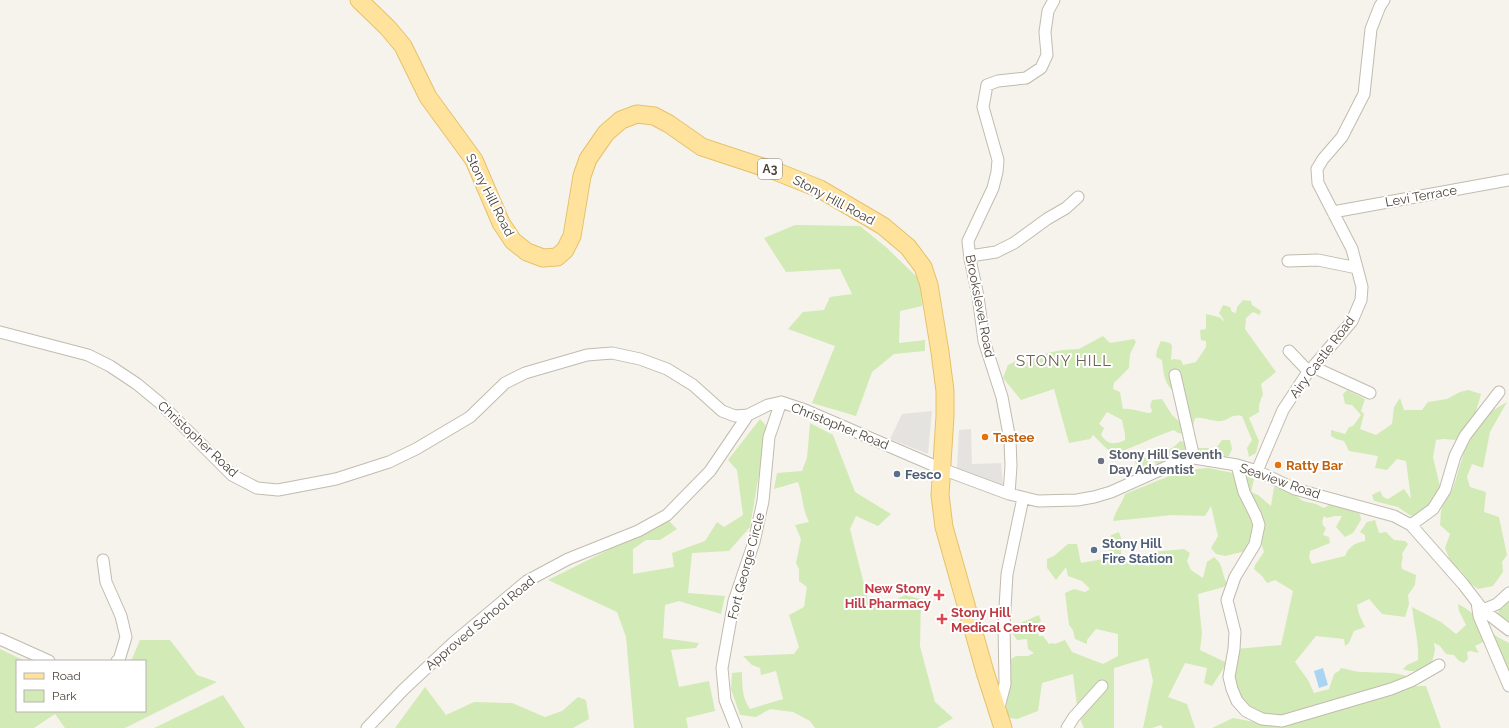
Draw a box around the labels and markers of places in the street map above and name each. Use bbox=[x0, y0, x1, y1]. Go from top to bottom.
place label: Tastee bbox=[993, 430, 1034, 445]
marker: Tastee bbox=[980, 432, 990, 442]
place label: Stony Hill Seventh Day Adventist bbox=[1109, 447, 1222, 477]
marker: Stony Hill Seventh Day Adventist bbox=[1096, 456, 1106, 466]
place label: Ratty Bar bbox=[1286, 458, 1343, 473]
marker: Ratty Bar bbox=[1273, 460, 1283, 470]
place label: Fesco bbox=[905, 467, 942, 482]
marker: Fesco bbox=[892, 469, 902, 479]
place label: Stony Hill Fire Station bbox=[1102, 536, 1173, 566]
marker: Stony Hill Fire Station bbox=[1089, 545, 1099, 555]
place label: New Stony Hill Pharmacy bbox=[845, 581, 931, 611]
marker: New Stony Hill Pharmacy bbox=[934, 590, 944, 600]
place label: Stony Hill Medical Centre bbox=[951, 605, 1046, 635]
marker: Stony Hill Medical Centre bbox=[936, 613, 948, 625]

